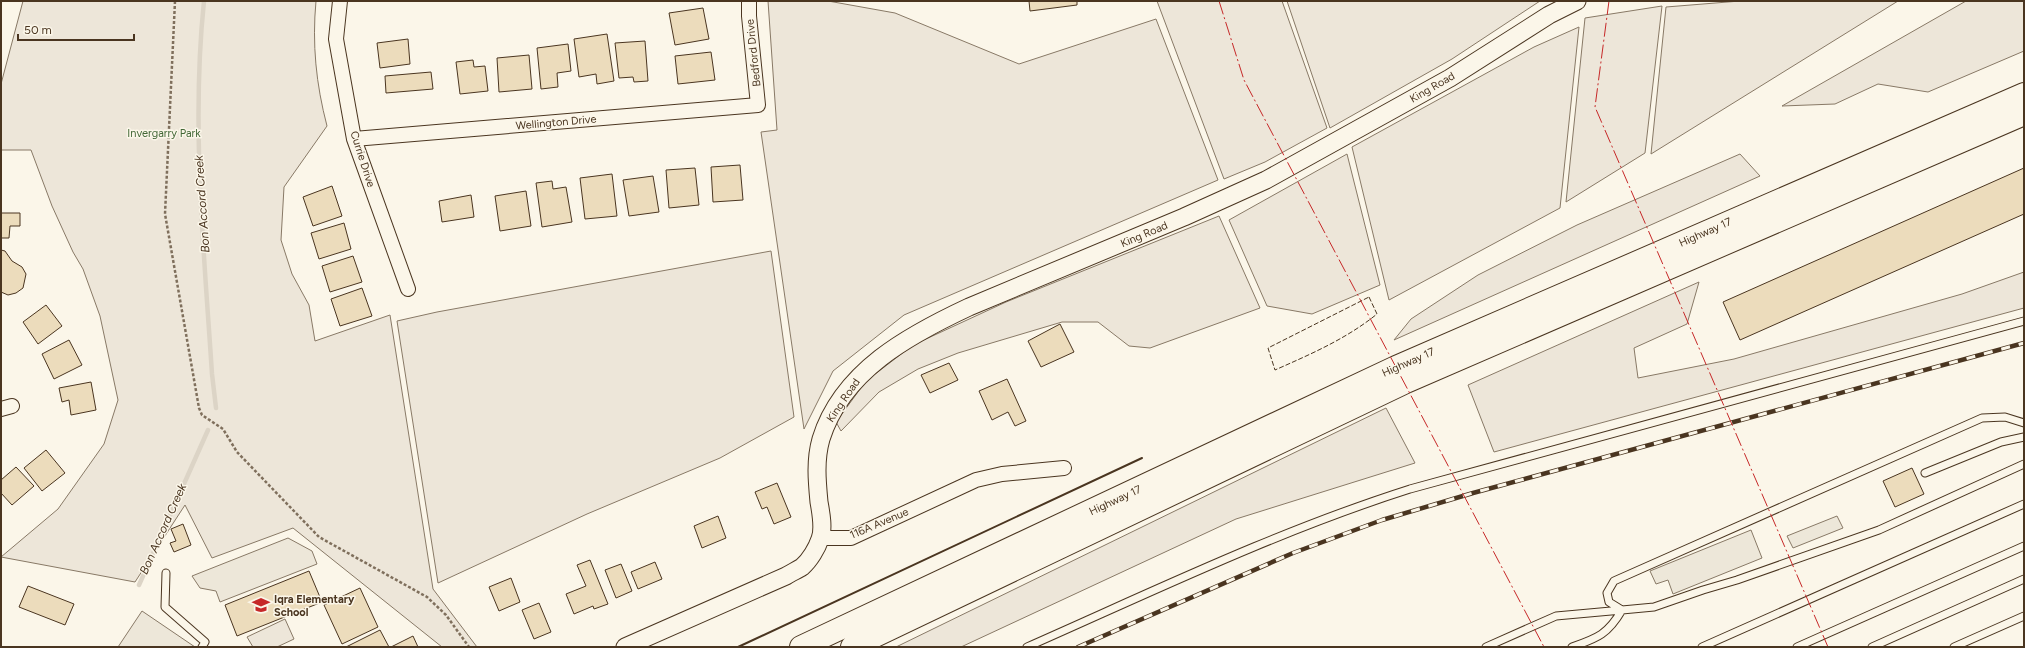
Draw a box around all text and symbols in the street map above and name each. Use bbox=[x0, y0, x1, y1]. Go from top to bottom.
scale bar bbox=[18, 16, 134, 42]
street label: Bedford Drive bbox=[743, 19, 764, 87]
text: 50 m bbox=[24, 23, 52, 37]
street label: King Road bbox=[1407, 69, 1457, 106]
street label: Wellington Drive bbox=[515, 112, 597, 132]
park label: Invergarry Park bbox=[127, 127, 201, 140]
street label: Currie Drive bbox=[347, 129, 378, 189]
water label: Bon Accord Creek bbox=[192, 154, 212, 253]
street label: Highway 17 bbox=[1677, 215, 1734, 250]
street label: King Road bbox=[1119, 219, 1170, 250]
street label: Highway 17 bbox=[1380, 345, 1437, 380]
street label: King Road bbox=[824, 376, 863, 425]
water label: Bon Accord Creek bbox=[137, 480, 190, 577]
street label: Highway 17 bbox=[1087, 483, 1144, 518]
street label: 116A Avenue bbox=[848, 505, 911, 542]
place label: Iqra Elementary School bbox=[274, 593, 355, 619]
school or university icon: Iqra Elementary School bbox=[251, 595, 271, 615]

